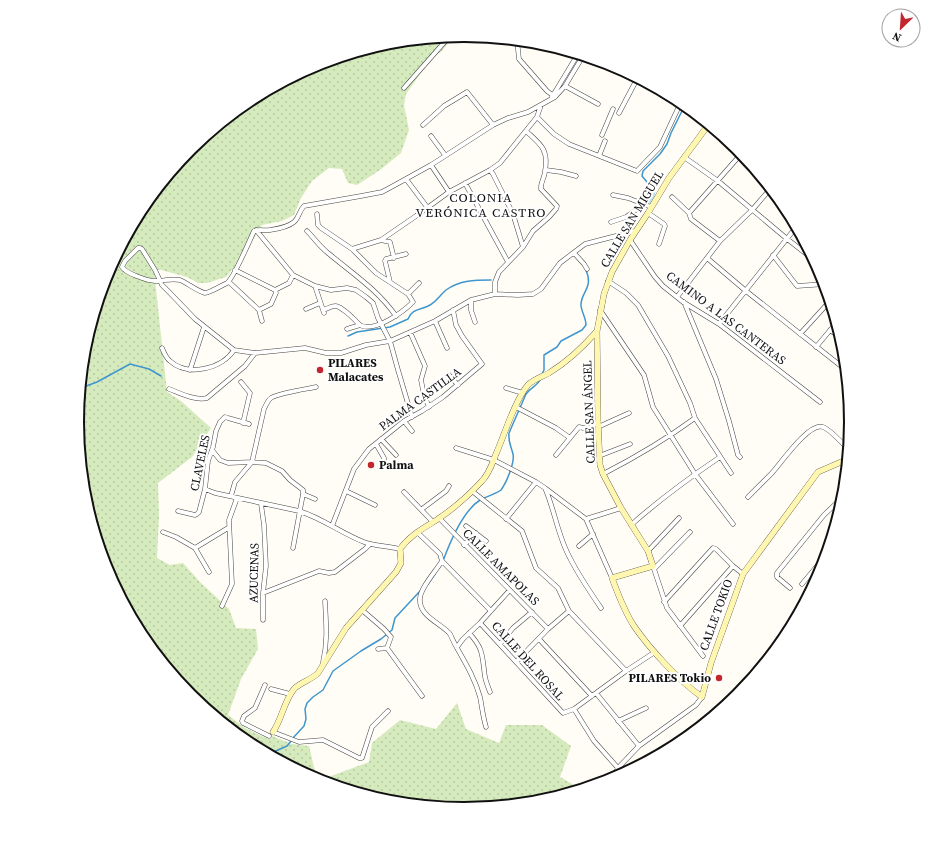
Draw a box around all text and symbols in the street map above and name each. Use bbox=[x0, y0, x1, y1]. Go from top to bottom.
north arrow bbox=[881, 8, 921, 48]
text: N bbox=[890, 28, 904, 45]
street label: CALLE SAN MIGUEL bbox=[597, 168, 667, 270]
district label: COLONIA VERÓNICA CASTRO bbox=[415, 189, 547, 221]
street label: CAMINO A LAS CANTERAS bbox=[663, 268, 789, 368]
place label: PILARES Malacates bbox=[328, 355, 384, 385]
street label: CALLE SAN ÁNGEL bbox=[579, 360, 599, 464]
street label: PALMA CASTILLA bbox=[376, 364, 464, 434]
marker: PILARES Malacates bbox=[315, 365, 325, 375]
street label: CLAVELES bbox=[186, 434, 214, 492]
place label: Palma bbox=[379, 457, 414, 473]
marker: Palma bbox=[366, 460, 376, 470]
street label: CALLE AMAPOLAS bbox=[459, 525, 543, 609]
street label: AZUCENAS bbox=[245, 543, 263, 603]
street label: CALLE TOKIO bbox=[696, 577, 736, 653]
street label: CALLE DEL ROSAL bbox=[488, 618, 568, 704]
place label: PILARES Tokio bbox=[629, 670, 711, 686]
marker: PILARES Tokio bbox=[714, 673, 724, 683]

